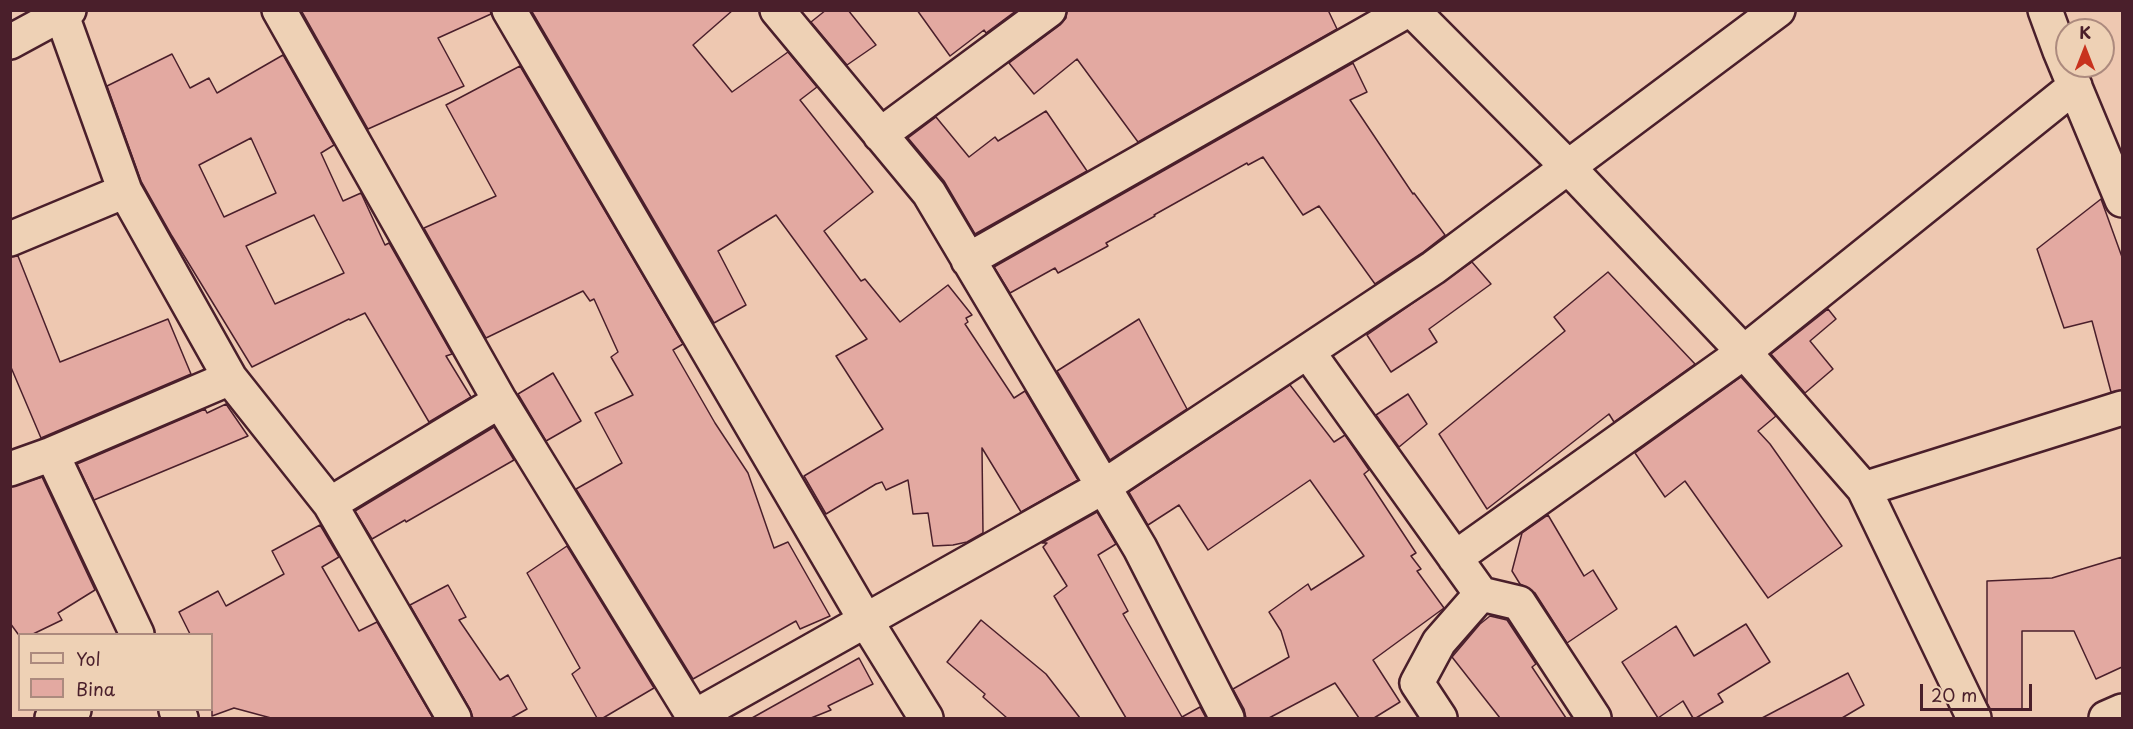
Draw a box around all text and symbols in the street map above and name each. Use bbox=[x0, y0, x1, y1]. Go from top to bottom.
north arrow bbox=[2055, 18, 2115, 78]
text: K bbox=[2079, 20, 2091, 44]
legend bbox=[18, 633, 213, 711]
text: Yol bbox=[76, 645, 101, 672]
scale bar bbox=[1923, 672, 2036, 710]
text: Bina bbox=[76, 675, 115, 702]
text: 20 m bbox=[1931, 681, 1977, 708]

